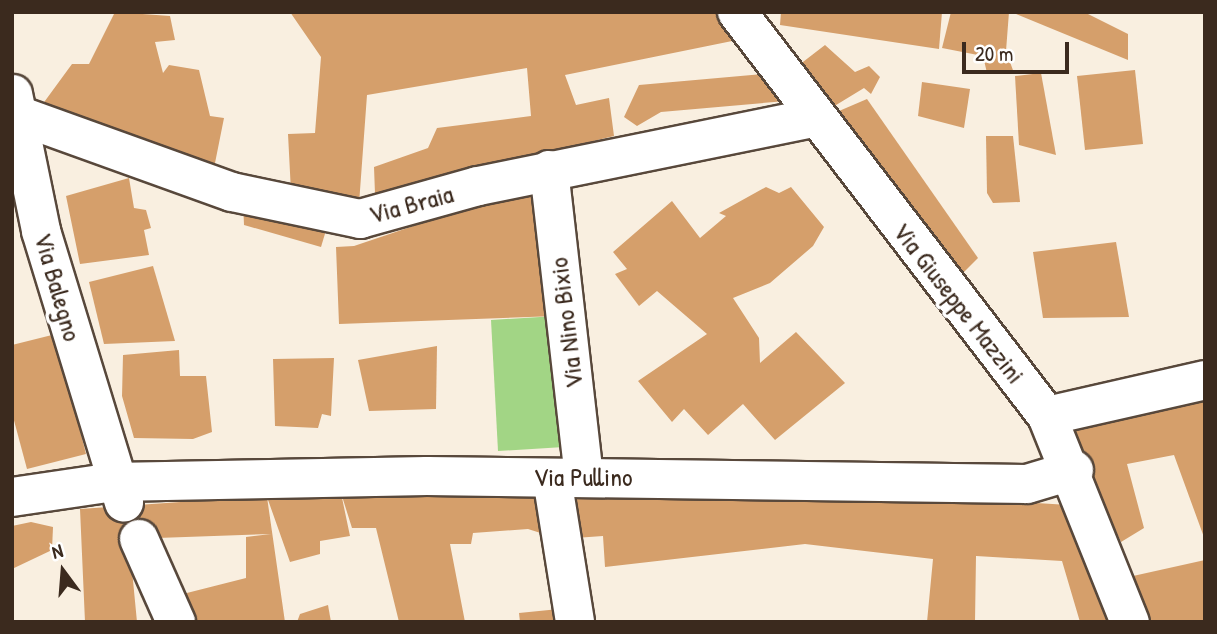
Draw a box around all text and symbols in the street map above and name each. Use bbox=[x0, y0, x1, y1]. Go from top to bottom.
scale bar bbox=[965, 28, 1072, 72]
text: 20 m bbox=[975, 39, 1013, 68]
street label: Via Braia bbox=[365, 178, 457, 230]
street label: Via Giuseppe Mazzini bbox=[887, 216, 1031, 390]
street label: Via Balegno bbox=[28, 229, 88, 345]
street label: Via Nino Bixio bbox=[543, 256, 589, 390]
street label: Via Pullino bbox=[534, 461, 632, 493]
north arrow bbox=[28, 536, 98, 606]
text: N bbox=[49, 537, 66, 565]

